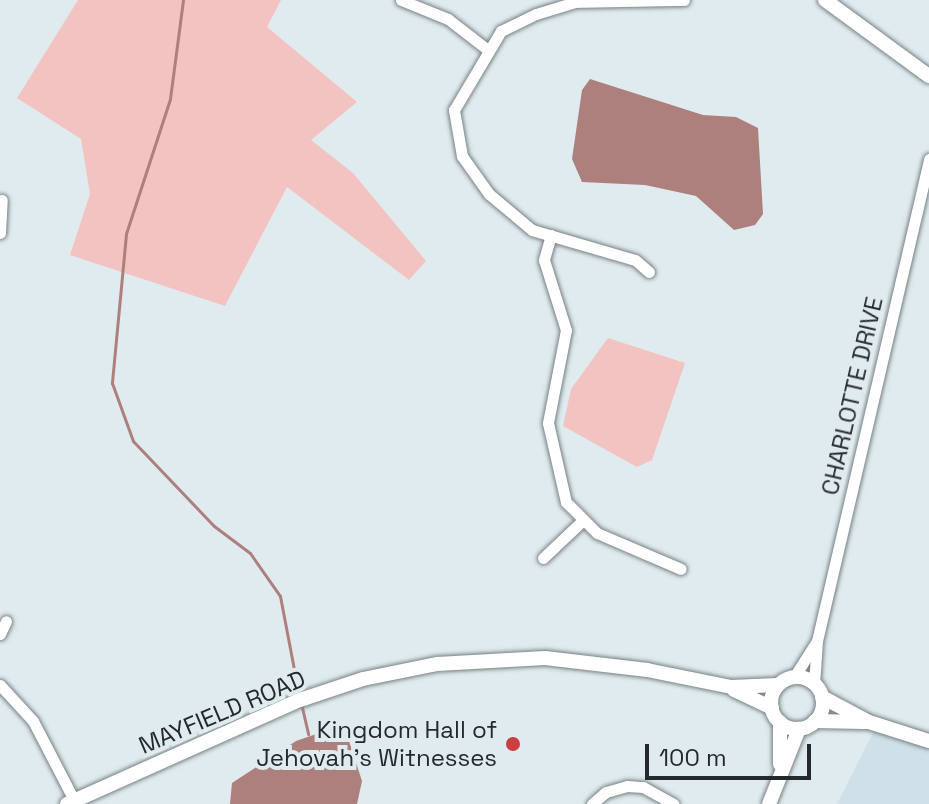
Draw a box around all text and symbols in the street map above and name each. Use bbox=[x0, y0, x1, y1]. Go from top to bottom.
street label: CHARLOTTE DRIVE bbox=[815, 294, 889, 498]
street label: MAYFIELD ROAD bbox=[134, 664, 310, 760]
place label: Kingdom Hall of Jehovah’s Witnesses bbox=[256, 716, 497, 772]
scale bar bbox=[649, 728, 815, 778]
marker: Kingdom Hall of Jehovah’s Witnesses bbox=[504, 735, 522, 753]
text: 100 m bbox=[659, 742, 727, 773]

